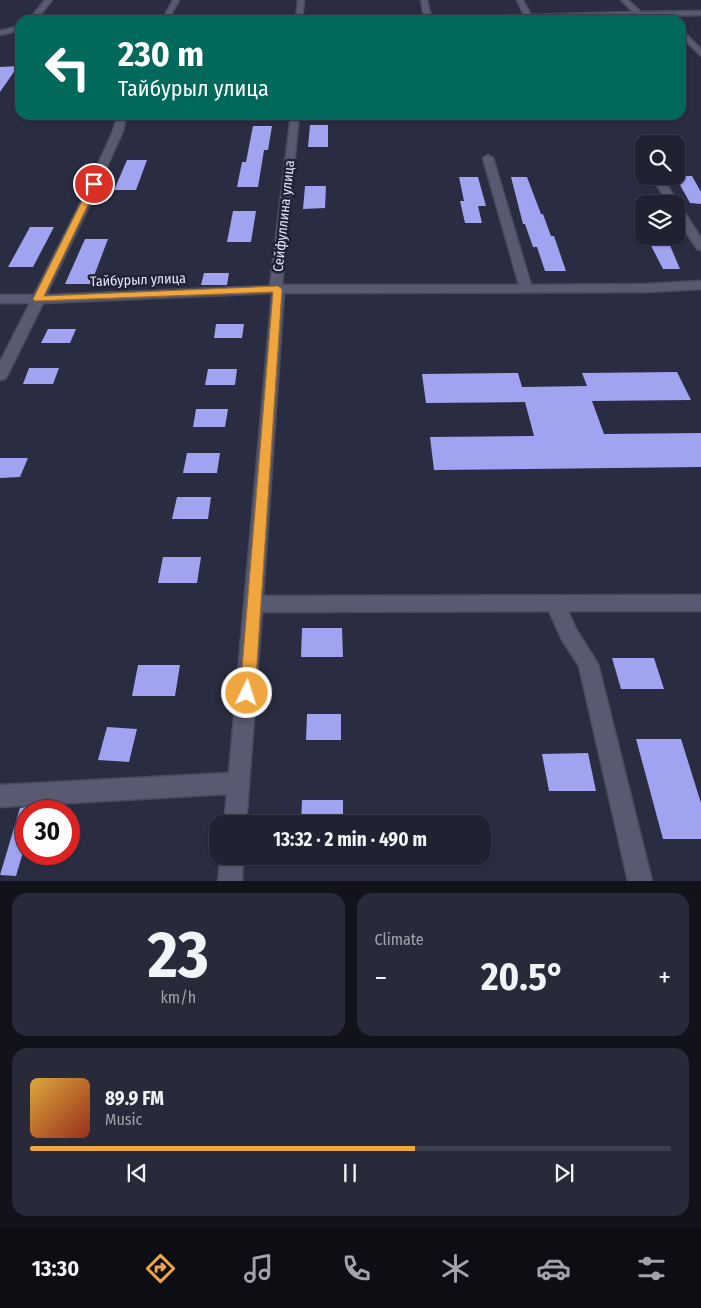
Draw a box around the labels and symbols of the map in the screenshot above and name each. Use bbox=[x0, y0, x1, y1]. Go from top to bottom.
street label: Сейфуллина улица bbox=[270, 159, 298, 273]
pin bbox=[73, 163, 115, 205]
street label: Тайбурыл улица bbox=[90, 270, 186, 290]
position arrow bbox=[220, 666, 272, 718]
speed limit sign: 30 bbox=[15, 800, 80, 865]

